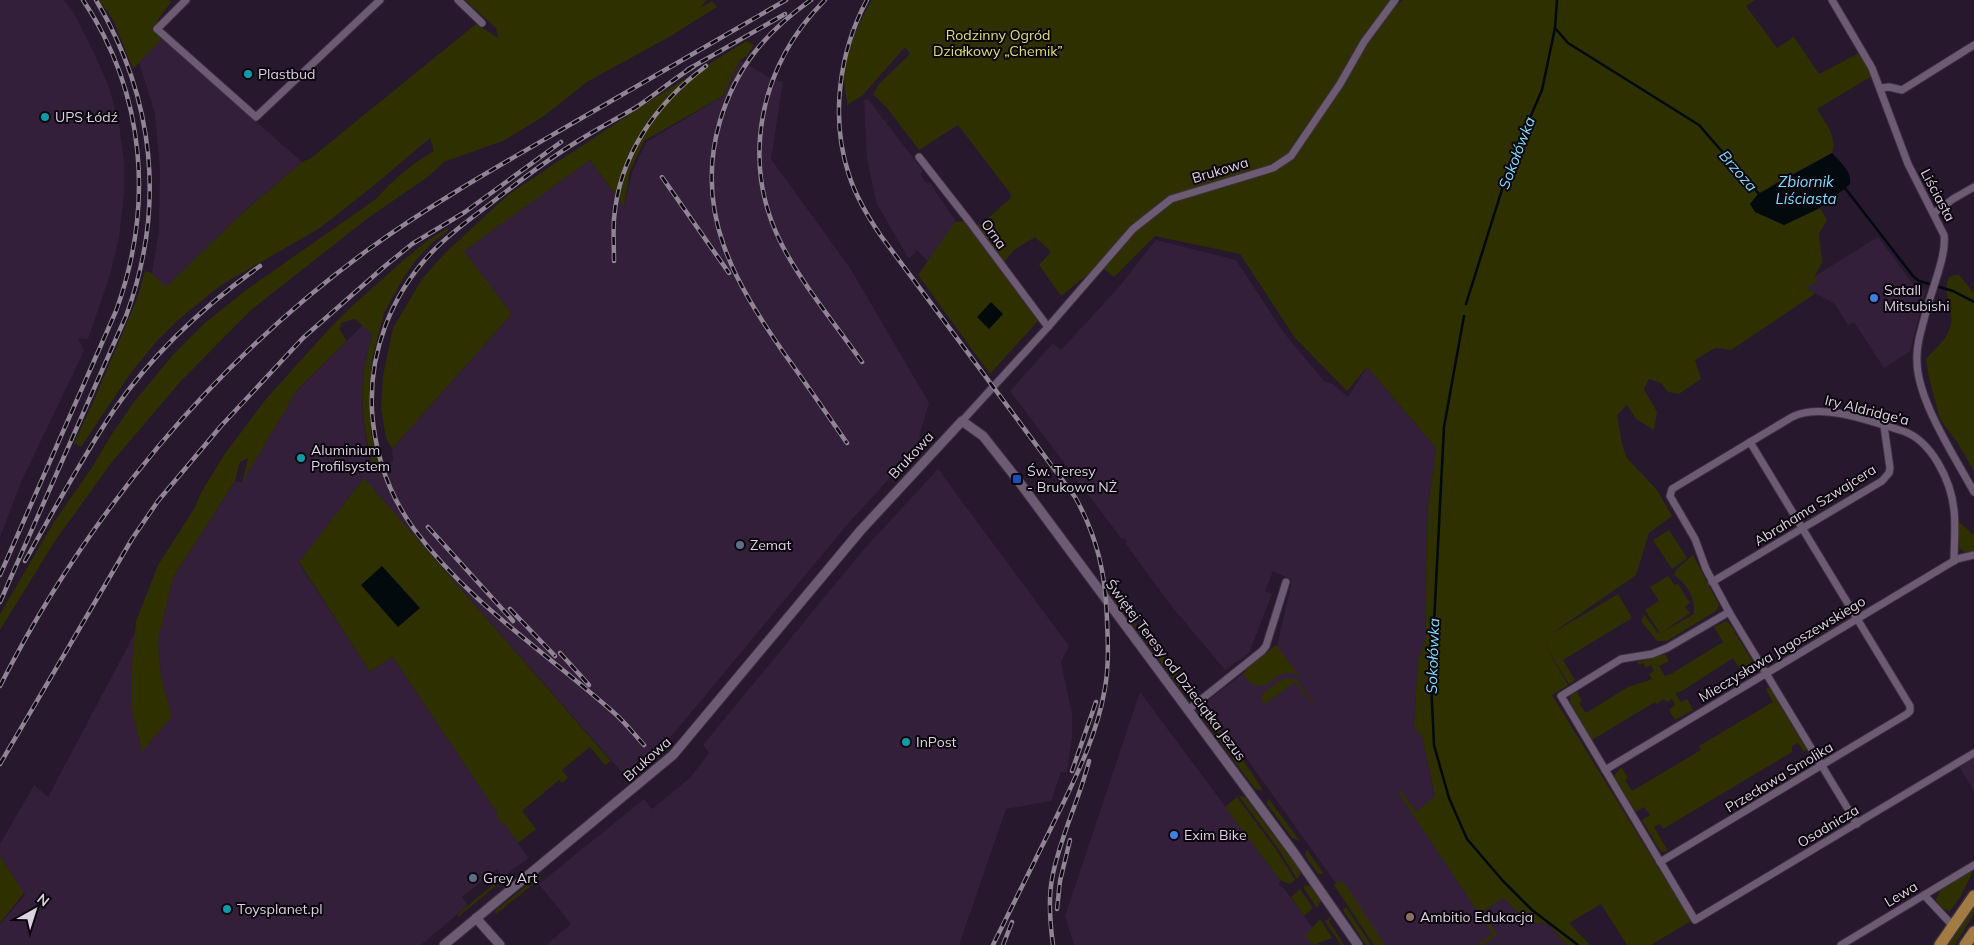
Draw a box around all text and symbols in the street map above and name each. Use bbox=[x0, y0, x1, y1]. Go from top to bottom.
park label: Rodzinny Ogród Działkowy „Chemik” bbox=[933, 26, 1063, 60]
place label: Plastbud bbox=[258, 65, 316, 83]
marker: Plastbud bbox=[242, 68, 254, 80]
place label: UPS Łódź bbox=[55, 108, 118, 126]
marker: UPS Łódź bbox=[39, 111, 51, 123]
water label: Sokołówka bbox=[1494, 114, 1539, 192]
water label: Brzoza bbox=[1715, 146, 1761, 195]
street label: Brukowa bbox=[1190, 153, 1250, 187]
street label: Liściasta bbox=[1917, 166, 1959, 224]
water label: Zbiornik Liściasta bbox=[1776, 172, 1836, 208]
street label: Orna bbox=[977, 216, 1011, 252]
place label: Satall Mitsubishi bbox=[1884, 281, 1949, 315]
marker: Satall Mitsubishi bbox=[1868, 292, 1880, 304]
street label: Iry Aldridge’a bbox=[1823, 391, 1911, 429]
street label: Brukowa bbox=[885, 428, 937, 482]
place label: Aluminium Profilsystem bbox=[311, 441, 390, 475]
marker: Aluminium Profilsystem bbox=[295, 452, 307, 464]
street label: Abrahama Szwajcera bbox=[1751, 460, 1879, 550]
place label: Św. Teresy - Brukowa NŻ bbox=[1027, 462, 1117, 496]
marker: Św. Teresy - Brukowa NŻ bbox=[1011, 473, 1023, 485]
place label: Zemat bbox=[750, 536, 791, 554]
marker: Zemat bbox=[734, 539, 746, 551]
street label: Świętej Teresy od Dzieciątka Jezus bbox=[1102, 576, 1250, 764]
street label: Mieczysława Jagoszewskiego bbox=[1695, 592, 1869, 706]
water label: Sokołówka bbox=[1422, 618, 1443, 694]
street label: Brukowa bbox=[619, 733, 675, 785]
place label: InPost bbox=[916, 733, 956, 751]
marker: InPost bbox=[900, 736, 912, 748]
street label: Przecława Smolika bbox=[1722, 738, 1836, 816]
street label: Osadnicza bbox=[1794, 801, 1862, 851]
place label: Exim Bike bbox=[1184, 826, 1247, 844]
marker: Exim Bike bbox=[1168, 829, 1180, 841]
place label: Grey Art bbox=[483, 869, 538, 887]
marker: Grey Art bbox=[467, 872, 479, 884]
street label: Lewa bbox=[1881, 877, 1921, 911]
north arrow bbox=[10, 885, 60, 935]
text: N bbox=[33, 890, 53, 910]
place label: Toysplanet.pl bbox=[237, 900, 322, 918]
marker: Toysplanet.pl bbox=[221, 903, 233, 915]
place label: Ambitio Edukacja bbox=[1420, 908, 1533, 926]
marker: Ambitio Edukacja bbox=[1404, 911, 1416, 923]

